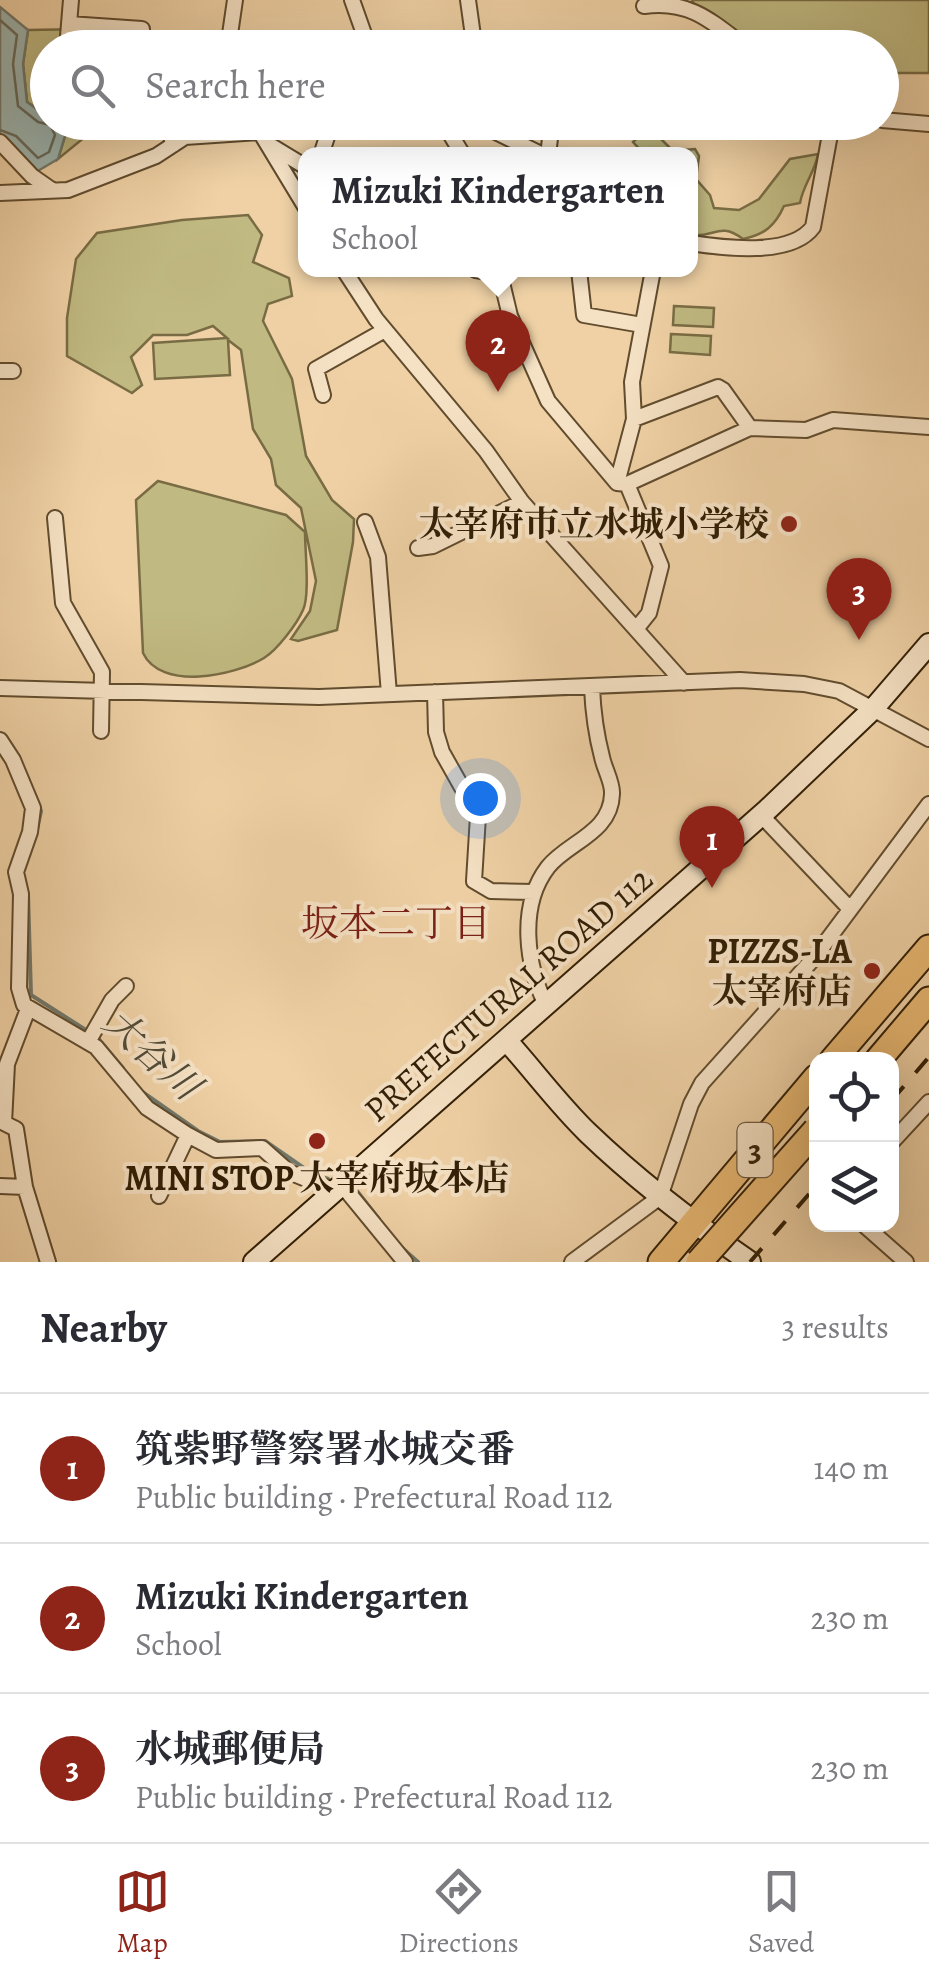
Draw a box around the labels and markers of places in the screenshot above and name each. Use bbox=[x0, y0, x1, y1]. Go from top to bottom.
pin: 2 bbox=[466, 310, 530, 392]
place label: 太宰府市立水城小学校 bbox=[419, 500, 769, 548]
marker: 太宰府市立水城小学校 bbox=[778, 513, 800, 535]
pin: 3 bbox=[826, 558, 892, 640]
pin: 1 bbox=[680, 806, 744, 888]
place label: PIZZS-LA 太宰府店 bbox=[707, 927, 853, 1015]
marker: PIZZS-LA 太宰府店 bbox=[861, 960, 883, 982]
marker: MINI STOP 太宰府坂本店 bbox=[306, 1130, 328, 1152]
place label: MINI STOP 太宰府坂本店 bbox=[125, 1154, 509, 1202]

